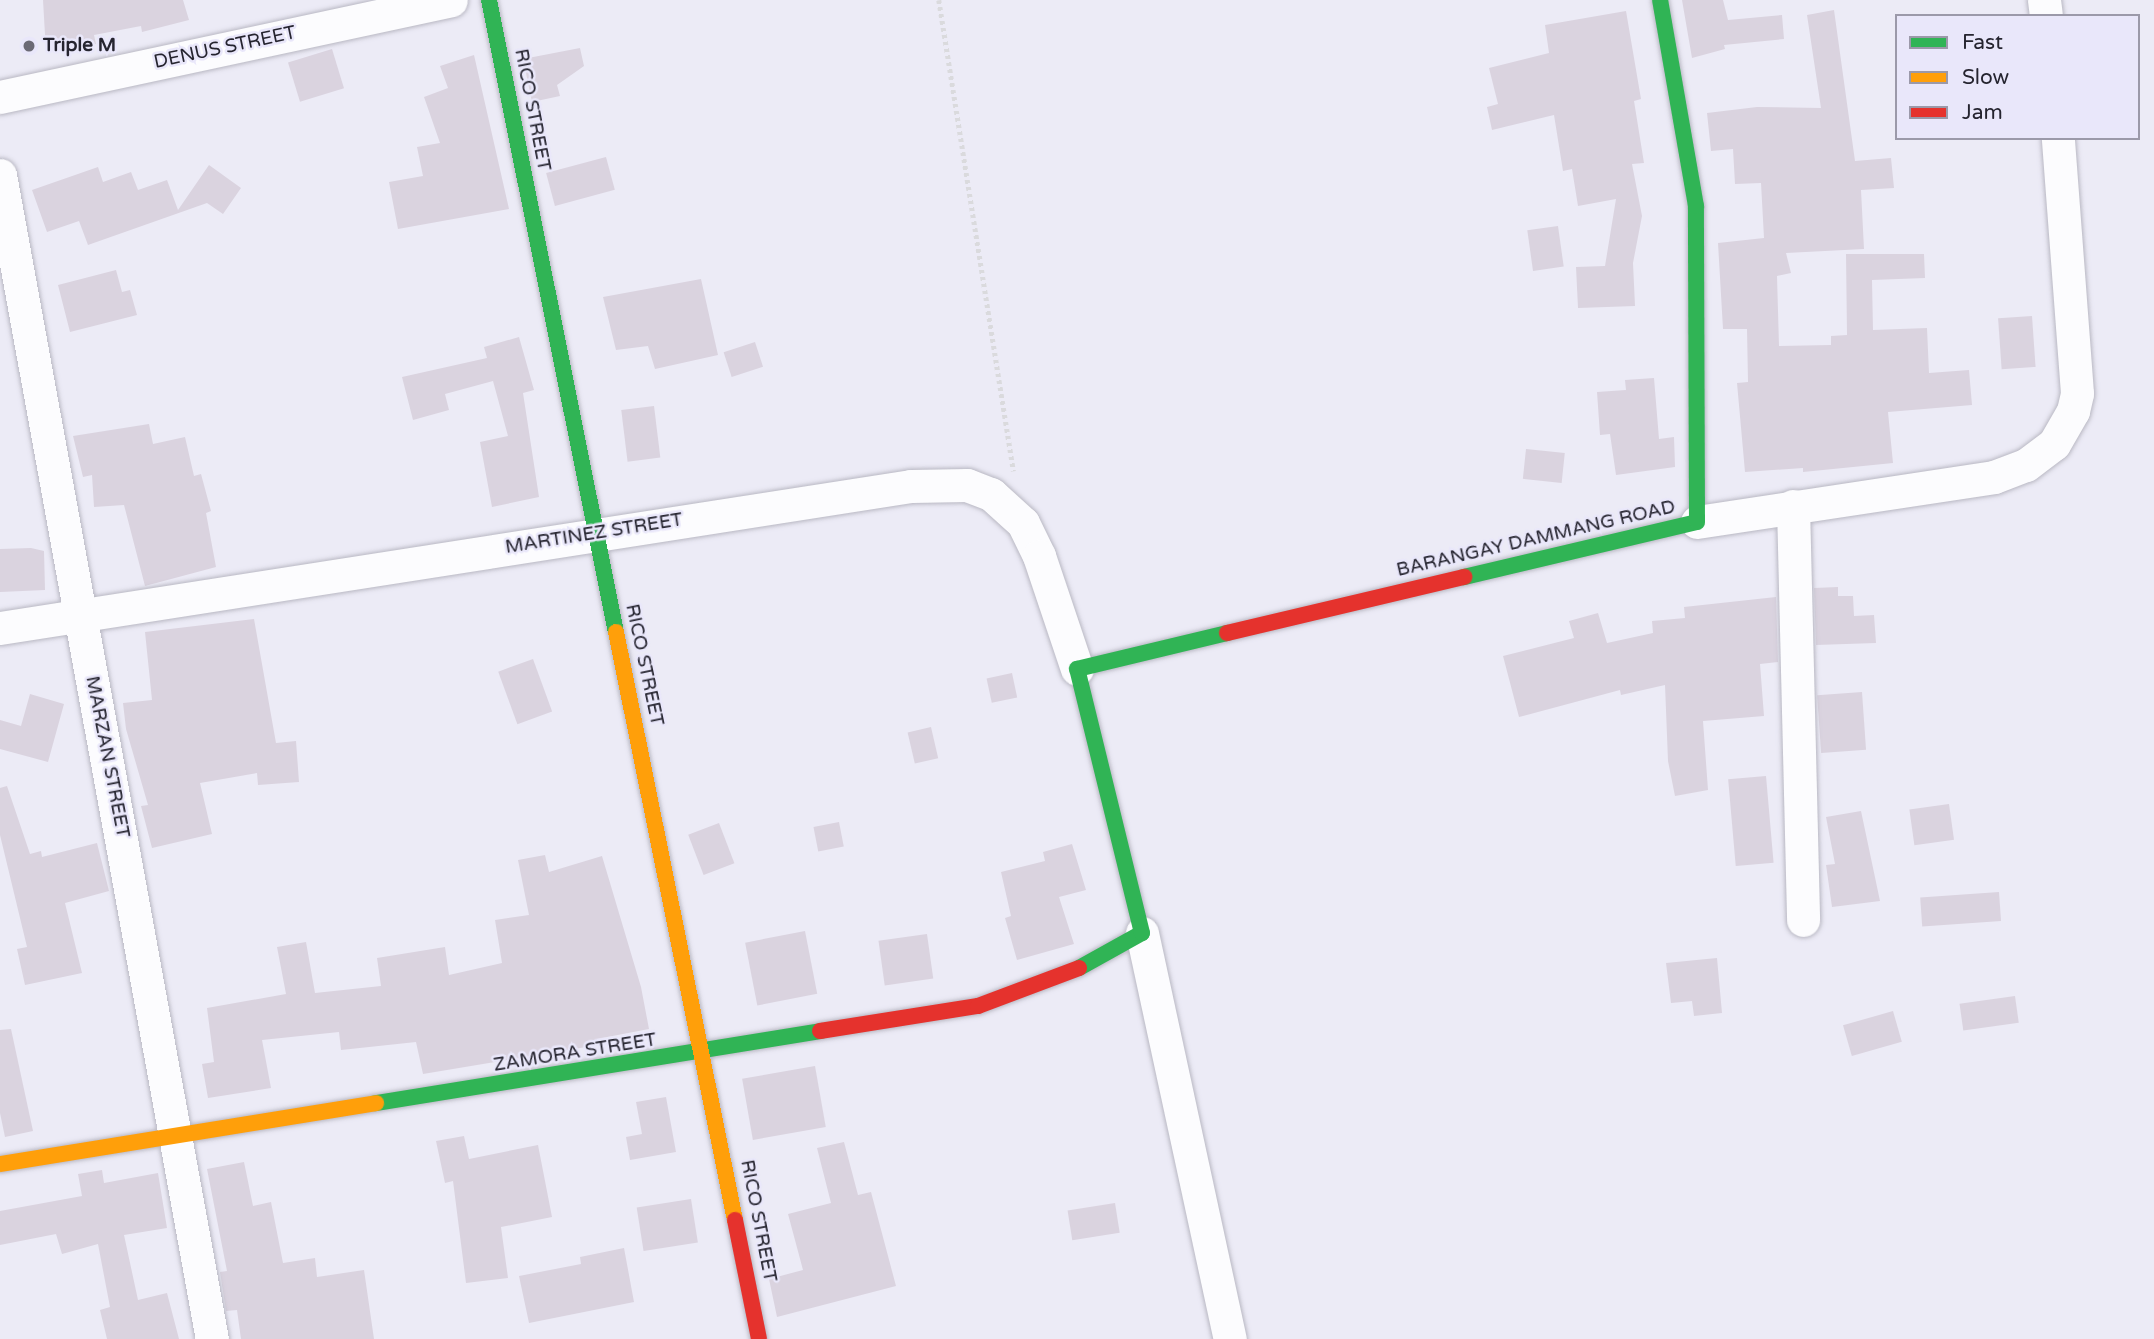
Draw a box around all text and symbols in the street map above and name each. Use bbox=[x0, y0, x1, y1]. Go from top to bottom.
legend bbox=[1895, 14, 2140, 140]
street label: DENUS STREET bbox=[152, 22, 298, 74]
text: Fast bbox=[1962, 30, 2003, 55]
place label: Triple M bbox=[43, 35, 116, 57]
marker: Triple M bbox=[21, 38, 37, 54]
street label: RICO STREET bbox=[509, 47, 555, 173]
text: Slow bbox=[1962, 65, 2009, 90]
text: Jam bbox=[1962, 100, 2003, 125]
street label: BARANGAY DAMMANG ROAD bbox=[1394, 496, 1678, 582]
street label: MARTINEZ STREET bbox=[504, 509, 684, 559]
street label: RICO STREET bbox=[620, 602, 668, 728]
street label: MARZAN STREET bbox=[80, 674, 134, 840]
street label: ZAMORA STREET bbox=[492, 1029, 658, 1077]
street label: RICO STREET bbox=[735, 1158, 781, 1284]

